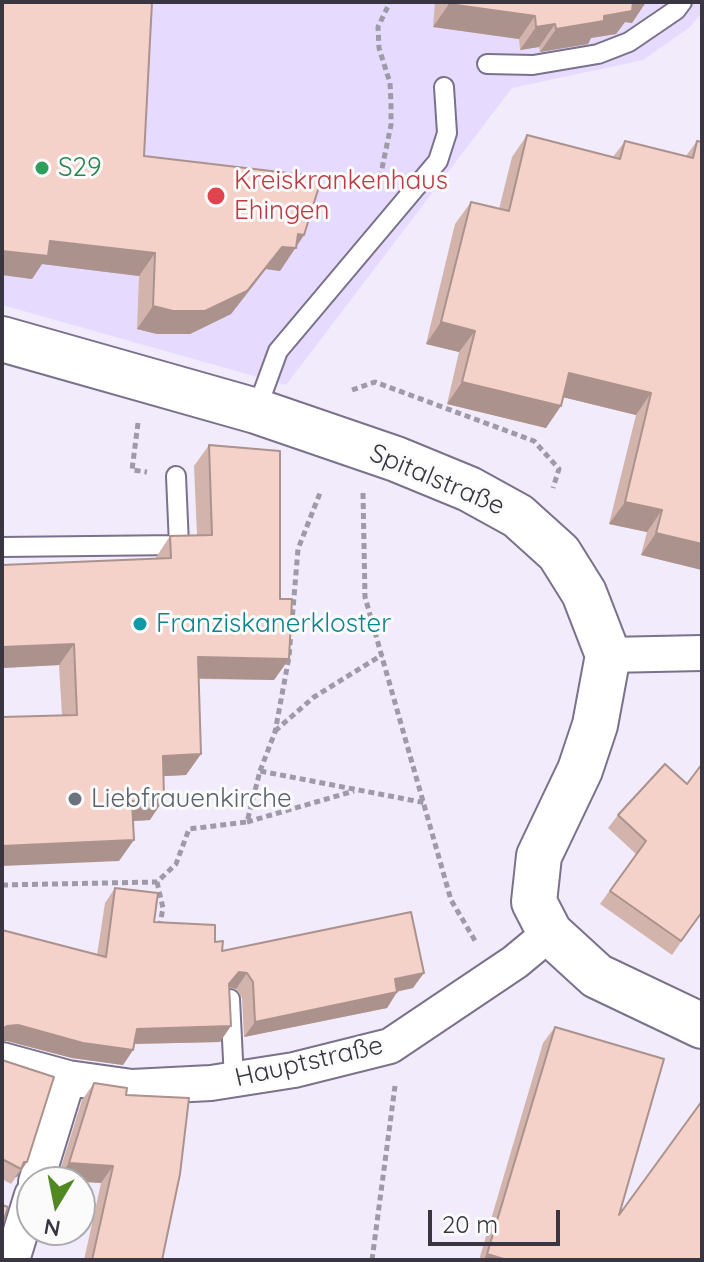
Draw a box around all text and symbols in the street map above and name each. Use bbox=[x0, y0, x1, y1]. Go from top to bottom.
place label: S29 bbox=[58, 152, 102, 184]
marker: S29 bbox=[33, 159, 51, 177]
place label: Kreiskrankenhaus Ehingen bbox=[234, 165, 448, 226]
marker: Kreiskrankenhaus Ehingen bbox=[205, 185, 227, 207]
street label: Spitalstraße bbox=[365, 438, 509, 522]
place label: Franziskanerkloster bbox=[156, 608, 391, 640]
marker: Franziskanerkloster bbox=[131, 615, 149, 633]
place label: Liebfrauenkirche bbox=[91, 783, 292, 815]
marker: Liebfrauenkirche bbox=[66, 790, 84, 808]
street label: Hauptstraße bbox=[232, 1030, 386, 1094]
north arrow bbox=[16, 1166, 96, 1246]
scale bar bbox=[432, 1194, 564, 1244]
text: 20 m bbox=[442, 1209, 498, 1239]
text: N bbox=[42, 1212, 63, 1243]

